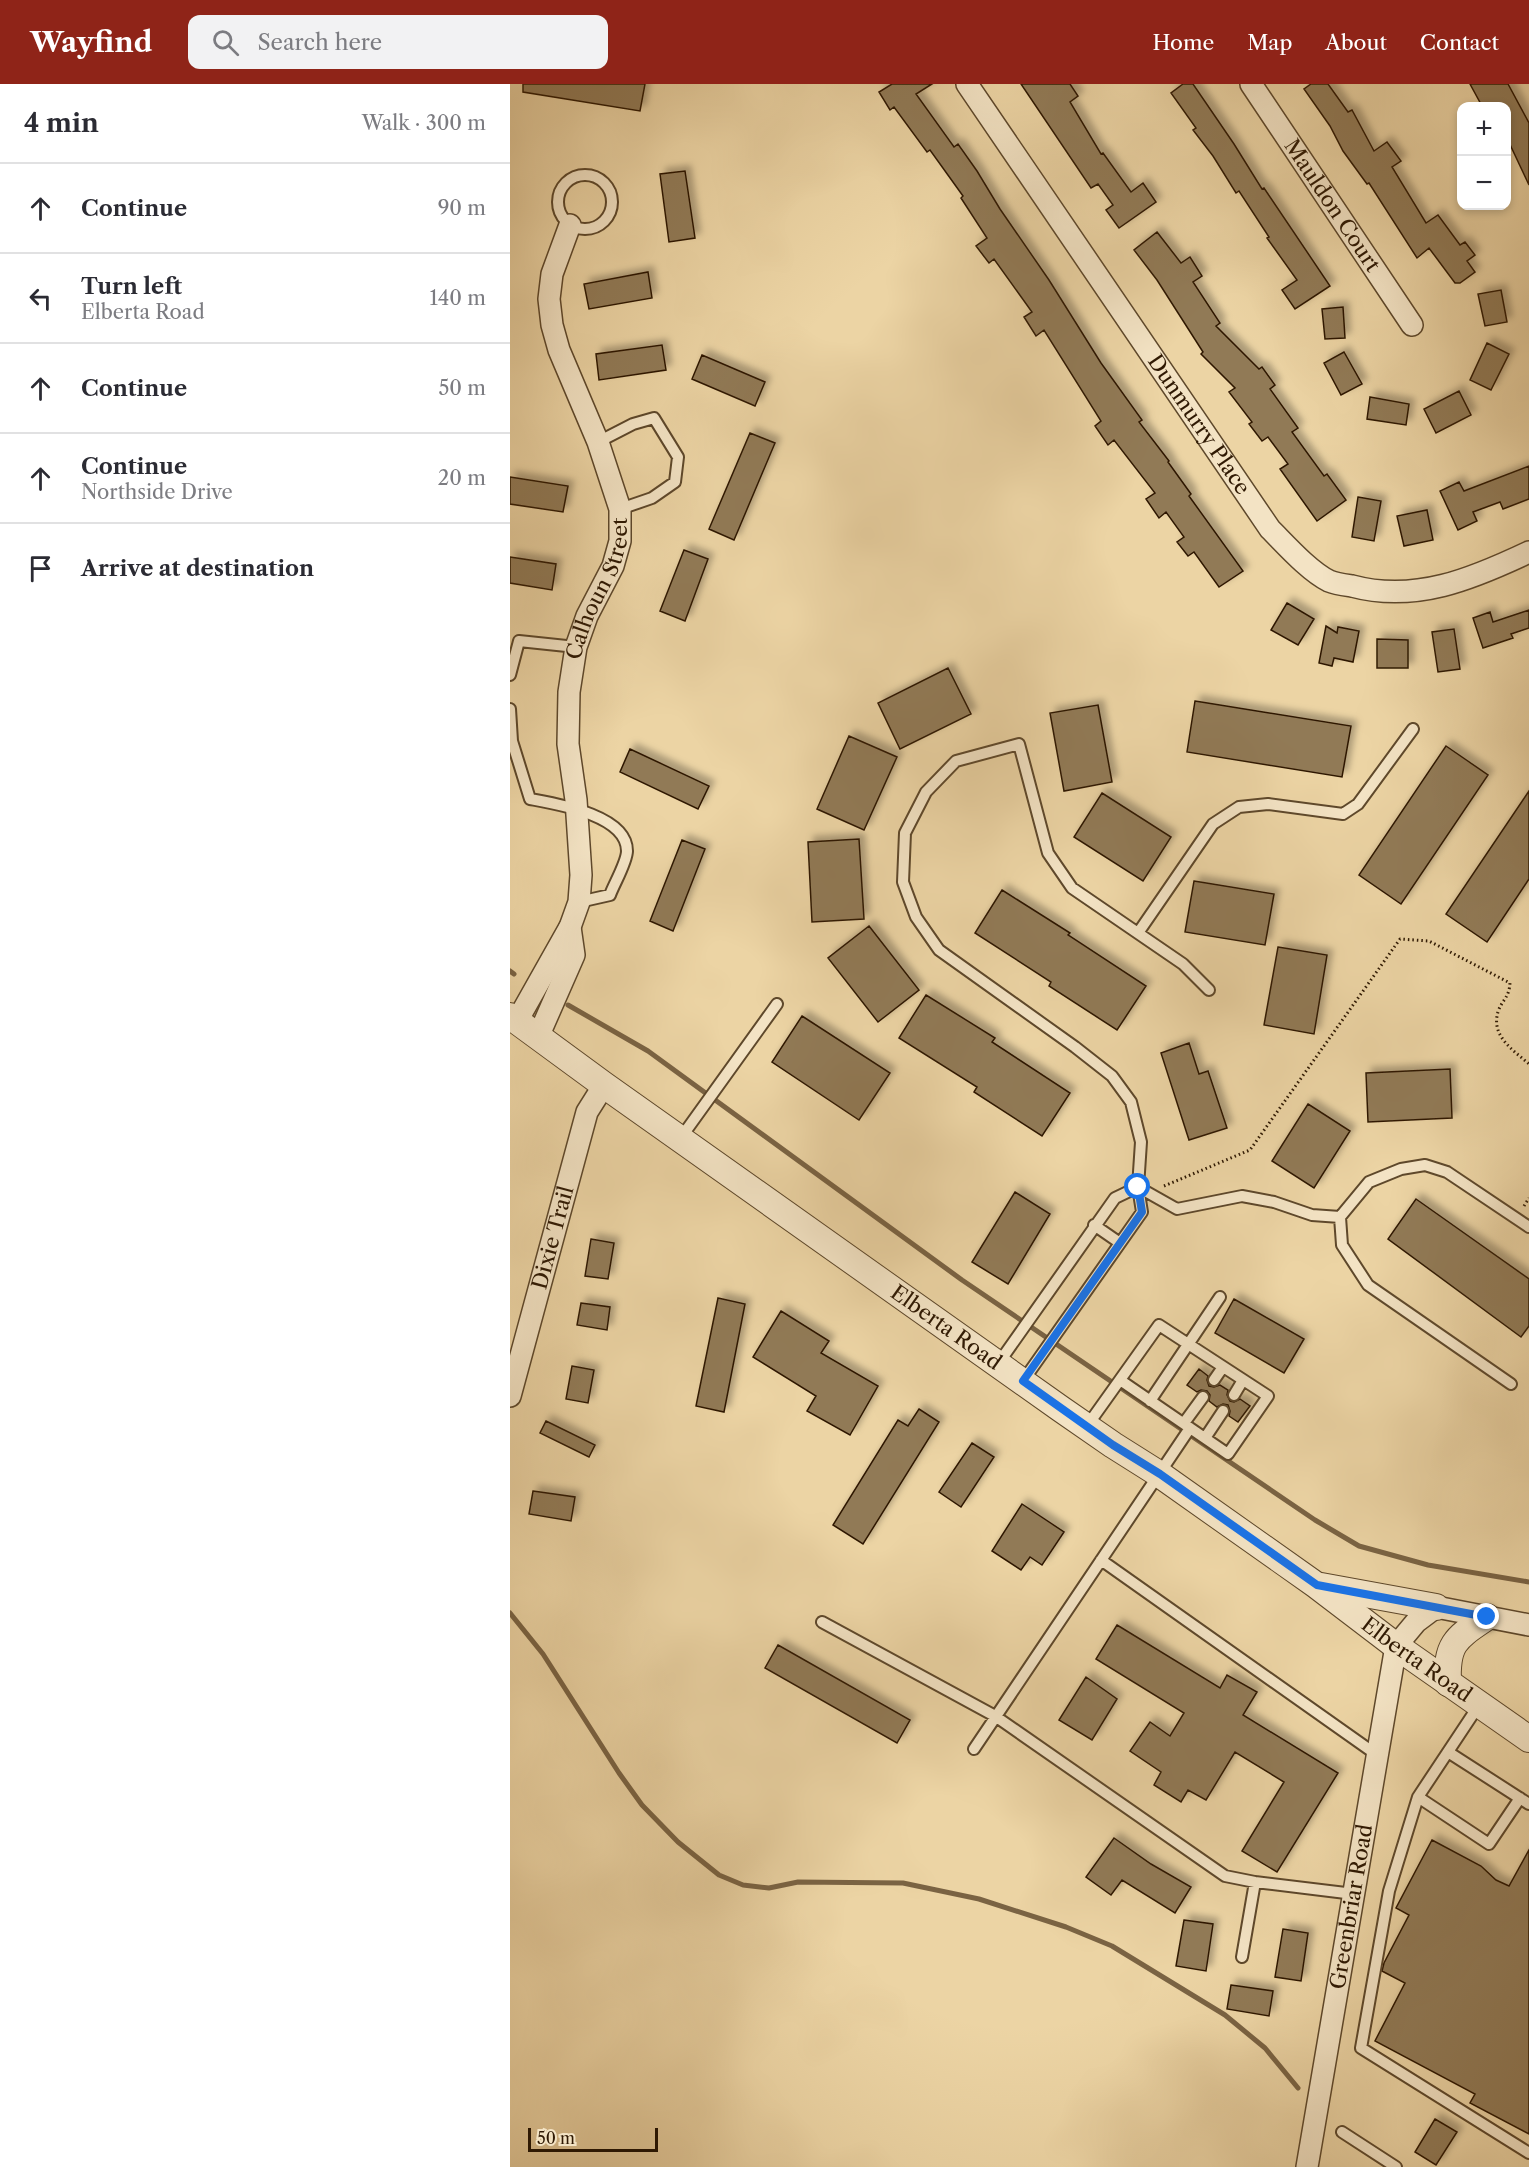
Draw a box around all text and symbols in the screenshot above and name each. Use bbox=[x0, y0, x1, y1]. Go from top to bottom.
search box bbox=[188, 15, 608, 69]
text: Wayfind bbox=[30, 25, 152, 59]
icon: search bbox=[209, 26, 242, 59]
text: Search here bbox=[257, 29, 382, 56]
text: Home bbox=[1153, 30, 1214, 55]
text: Map bbox=[1247, 30, 1292, 55]
text: About bbox=[1325, 30, 1387, 55]
text: Contact bbox=[1420, 30, 1499, 55]
map controls bbox=[1457, 102, 1511, 210]
button: + bbox=[1457, 102, 1511, 156]
text: 4 min bbox=[24, 107, 99, 139]
text: Walk · 300 m bbox=[362, 111, 486, 135]
street label: Mauldon Court bbox=[1279, 134, 1386, 277]
button: − bbox=[1457, 156, 1511, 210]
icon: ahead bbox=[24, 192, 57, 225]
text: Continue bbox=[81, 195, 187, 222]
text: 90 m bbox=[438, 196, 486, 220]
text: Turn left bbox=[81, 273, 182, 300]
icon: left bbox=[24, 282, 57, 315]
text: 140 m bbox=[429, 286, 486, 310]
text: Elberta Road bbox=[81, 300, 205, 324]
street label: Dunmurry Place bbox=[1143, 349, 1256, 499]
icon: ahead bbox=[24, 372, 57, 405]
text: Continue bbox=[81, 375, 187, 402]
text: 50 m bbox=[439, 376, 486, 400]
text: Continue bbox=[81, 453, 187, 480]
icon: ahead bbox=[24, 462, 57, 495]
text: 20 m bbox=[438, 466, 486, 490]
text: Northside Drive bbox=[81, 480, 233, 504]
street label: Calhoun Street bbox=[561, 517, 633, 661]
icon: arrive bbox=[24, 552, 57, 585]
text: Arrive at destination bbox=[81, 555, 314, 582]
route start bbox=[1124, 1173, 1150, 1199]
street label: Dixie Trail bbox=[527, 1183, 578, 1292]
street label: Elberta Road bbox=[886, 1279, 1007, 1375]
route end bbox=[1473, 1603, 1499, 1629]
street label: Elberta Road bbox=[1357, 1611, 1477, 1707]
street label: Greenbriar Road bbox=[1325, 1822, 1377, 1991]
scale bar bbox=[528, 2125, 658, 2152]
text: 50 m bbox=[537, 2128, 575, 2148]

